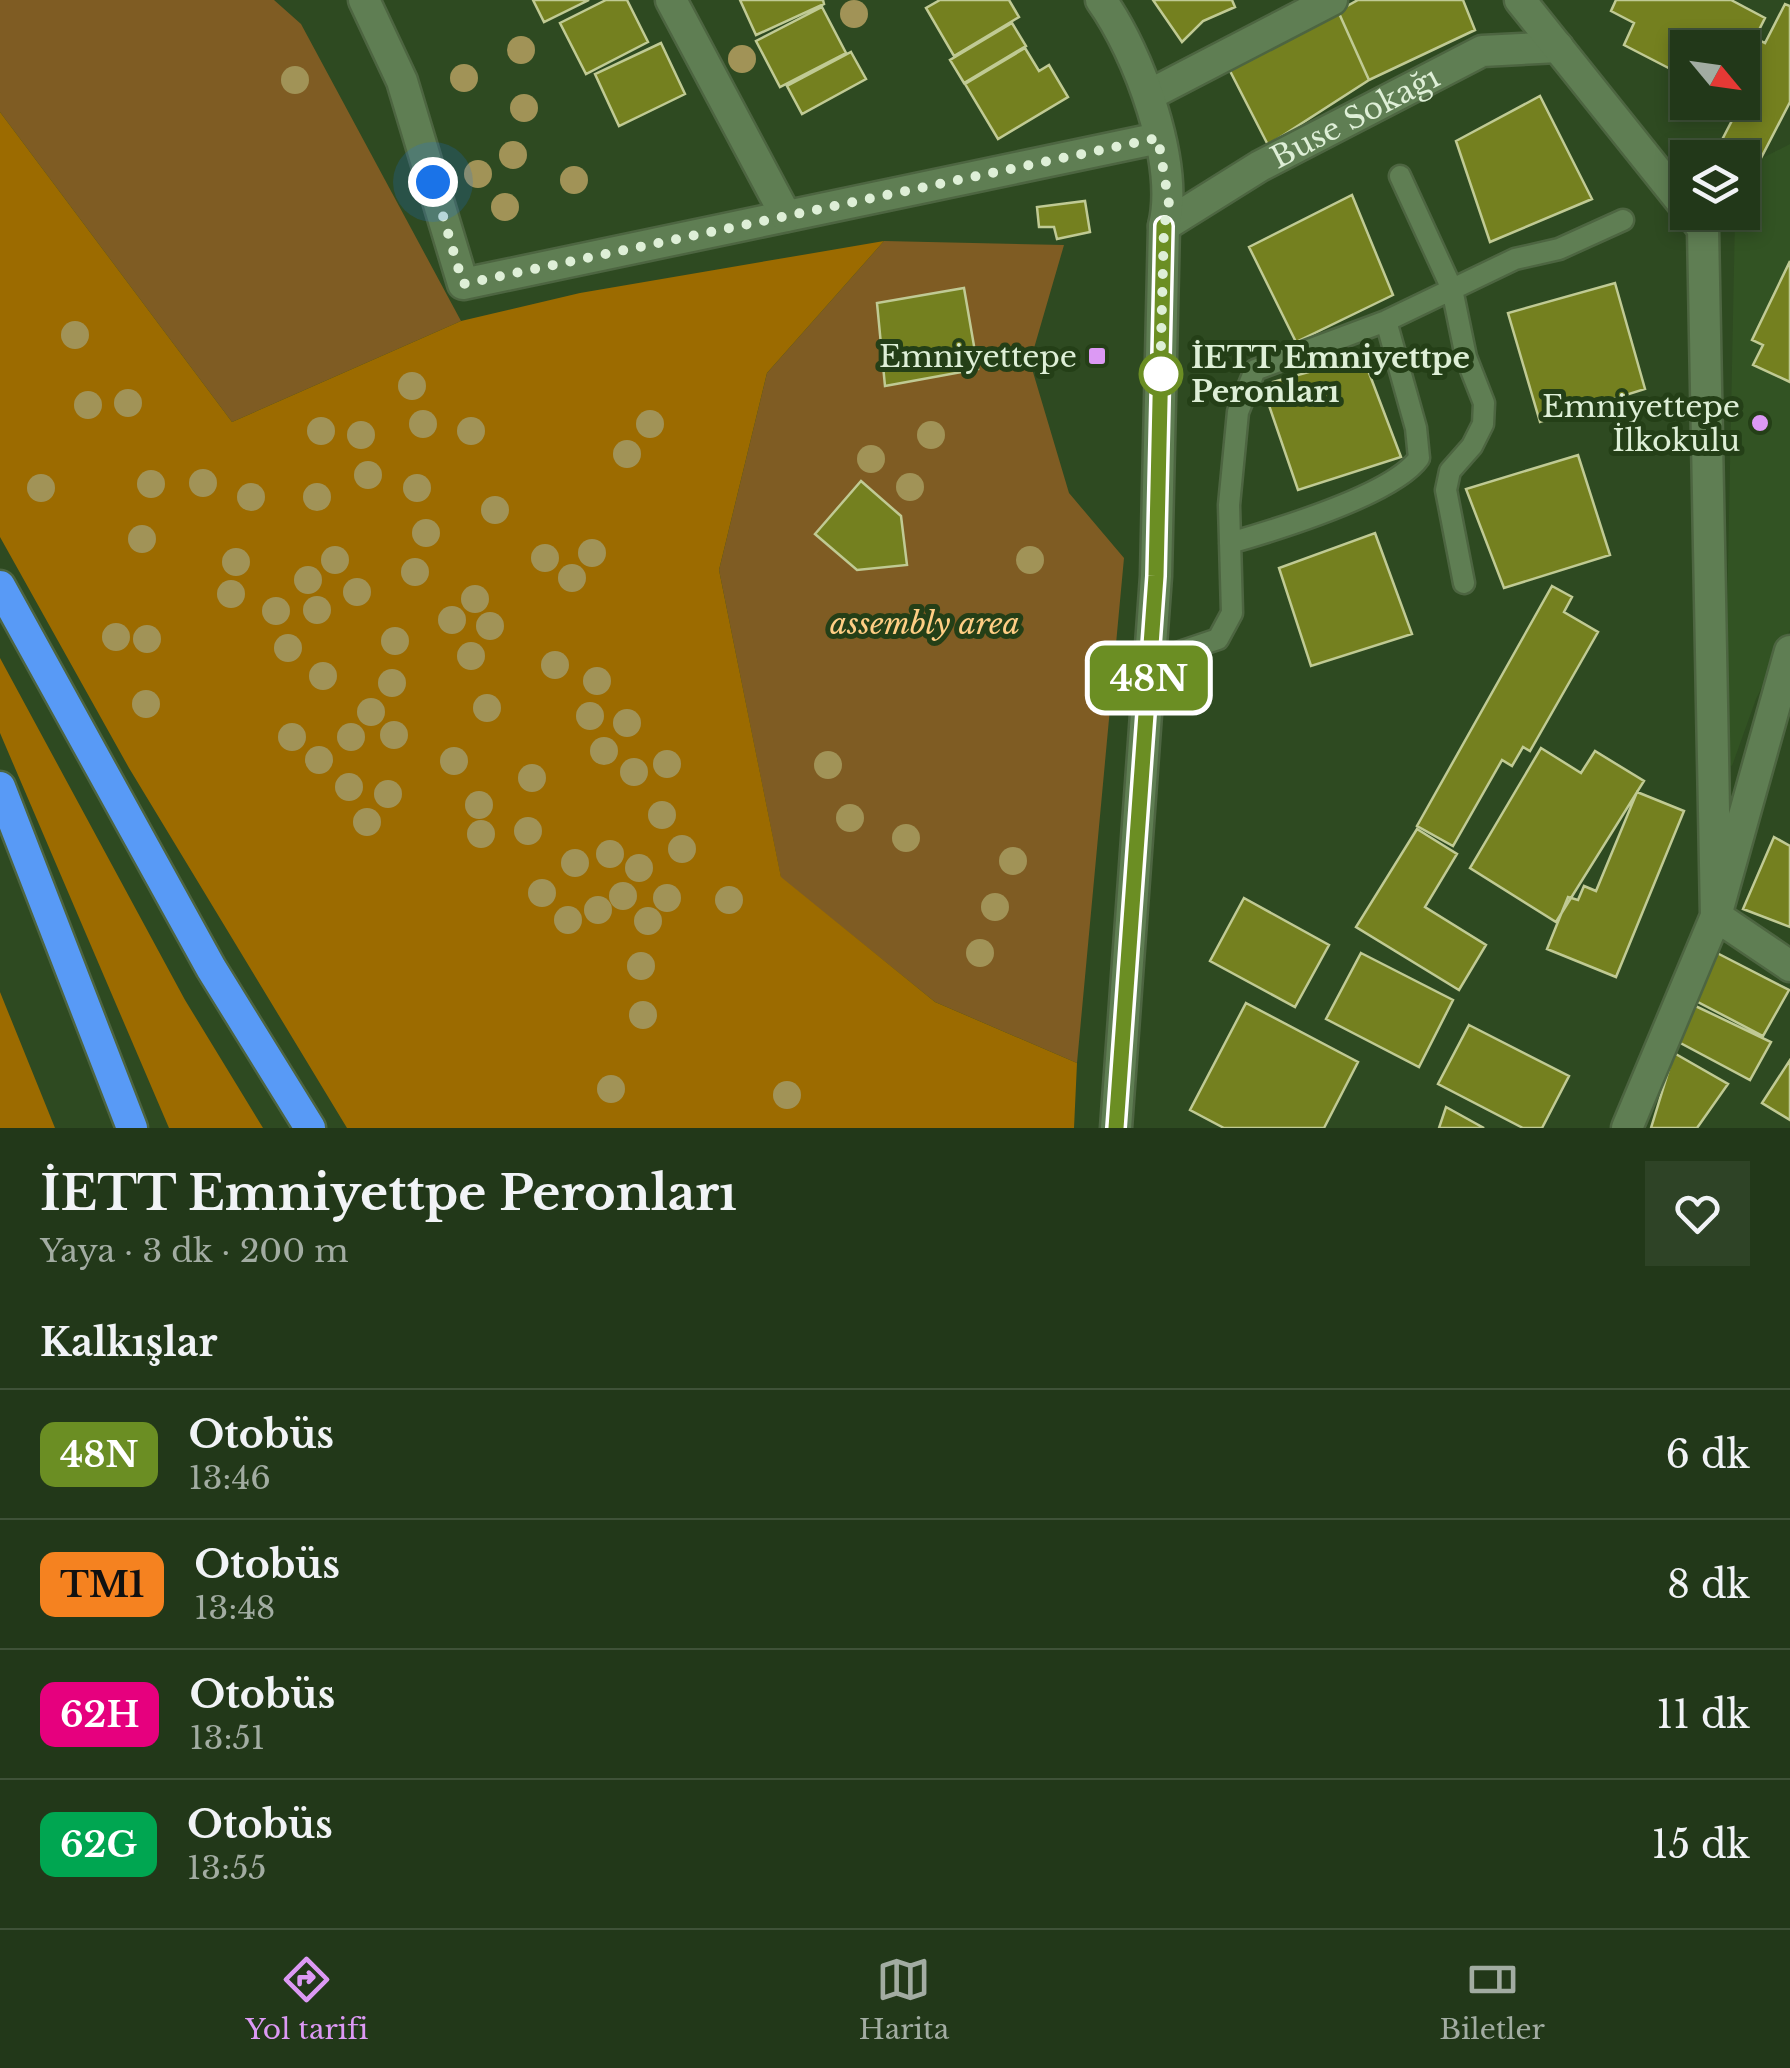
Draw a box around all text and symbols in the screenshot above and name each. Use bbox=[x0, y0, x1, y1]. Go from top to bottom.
north arrow bbox=[1670, 30, 1760, 120]
map controls bbox=[1670, 30, 1760, 230]
street label: Buse Sokağı bbox=[1264, 58, 1445, 176]
button: layers bbox=[1670, 140, 1760, 230]
your location bbox=[408, 157, 458, 207]
place label: Emniyettepe bbox=[879, 338, 1077, 375]
place label: İETT Emniyettpe Peronları bbox=[1191, 339, 1470, 410]
marker: Emniyettepe bbox=[1086, 345, 1108, 367]
marker: İETT Emniyettpe Peronları bbox=[1140, 353, 1182, 395]
place label: Emniyettepe İlkokulu bbox=[1542, 388, 1740, 459]
marker: Emniyettepe İlkokulu bbox=[1749, 412, 1771, 434]
park label: assembly area bbox=[830, 605, 1020, 642]
line badge: 48N bbox=[1092, 646, 1206, 710]
text: 48N bbox=[1110, 657, 1188, 700]
button: heart bbox=[1645, 1161, 1750, 1266]
text: İETT Emniyettpe Peronları bbox=[40, 1163, 736, 1223]
text: Yaya · 3 dk · 200 m bbox=[40, 1231, 349, 1271]
text: Kalkışlar bbox=[40, 1319, 217, 1366]
text: Otobüs bbox=[188, 1411, 334, 1458]
text: 6 dk bbox=[1666, 1431, 1750, 1478]
text: 48N bbox=[60, 1433, 138, 1476]
text: 13:46 bbox=[188, 1458, 271, 1498]
text: Otobüs bbox=[194, 1541, 340, 1588]
text: 8 dk bbox=[1667, 1561, 1750, 1608]
text: TM1 bbox=[60, 1563, 144, 1606]
text: 13:48 bbox=[194, 1588, 276, 1628]
text: Otobüs bbox=[189, 1671, 335, 1718]
text: 11 dk bbox=[1656, 1691, 1750, 1738]
text: 62H bbox=[60, 1693, 139, 1736]
text: 13:51 bbox=[189, 1718, 265, 1758]
text: Otobüs bbox=[187, 1801, 333, 1848]
text: 15 dk bbox=[1652, 1821, 1750, 1868]
text: 62G bbox=[60, 1823, 137, 1866]
text: 13:55 bbox=[187, 1848, 267, 1888]
tab: Yol tarifi bbox=[245, 1952, 368, 2047]
tab: Harita bbox=[859, 1952, 949, 2047]
tab: Biletler bbox=[1440, 1952, 1545, 2047]

